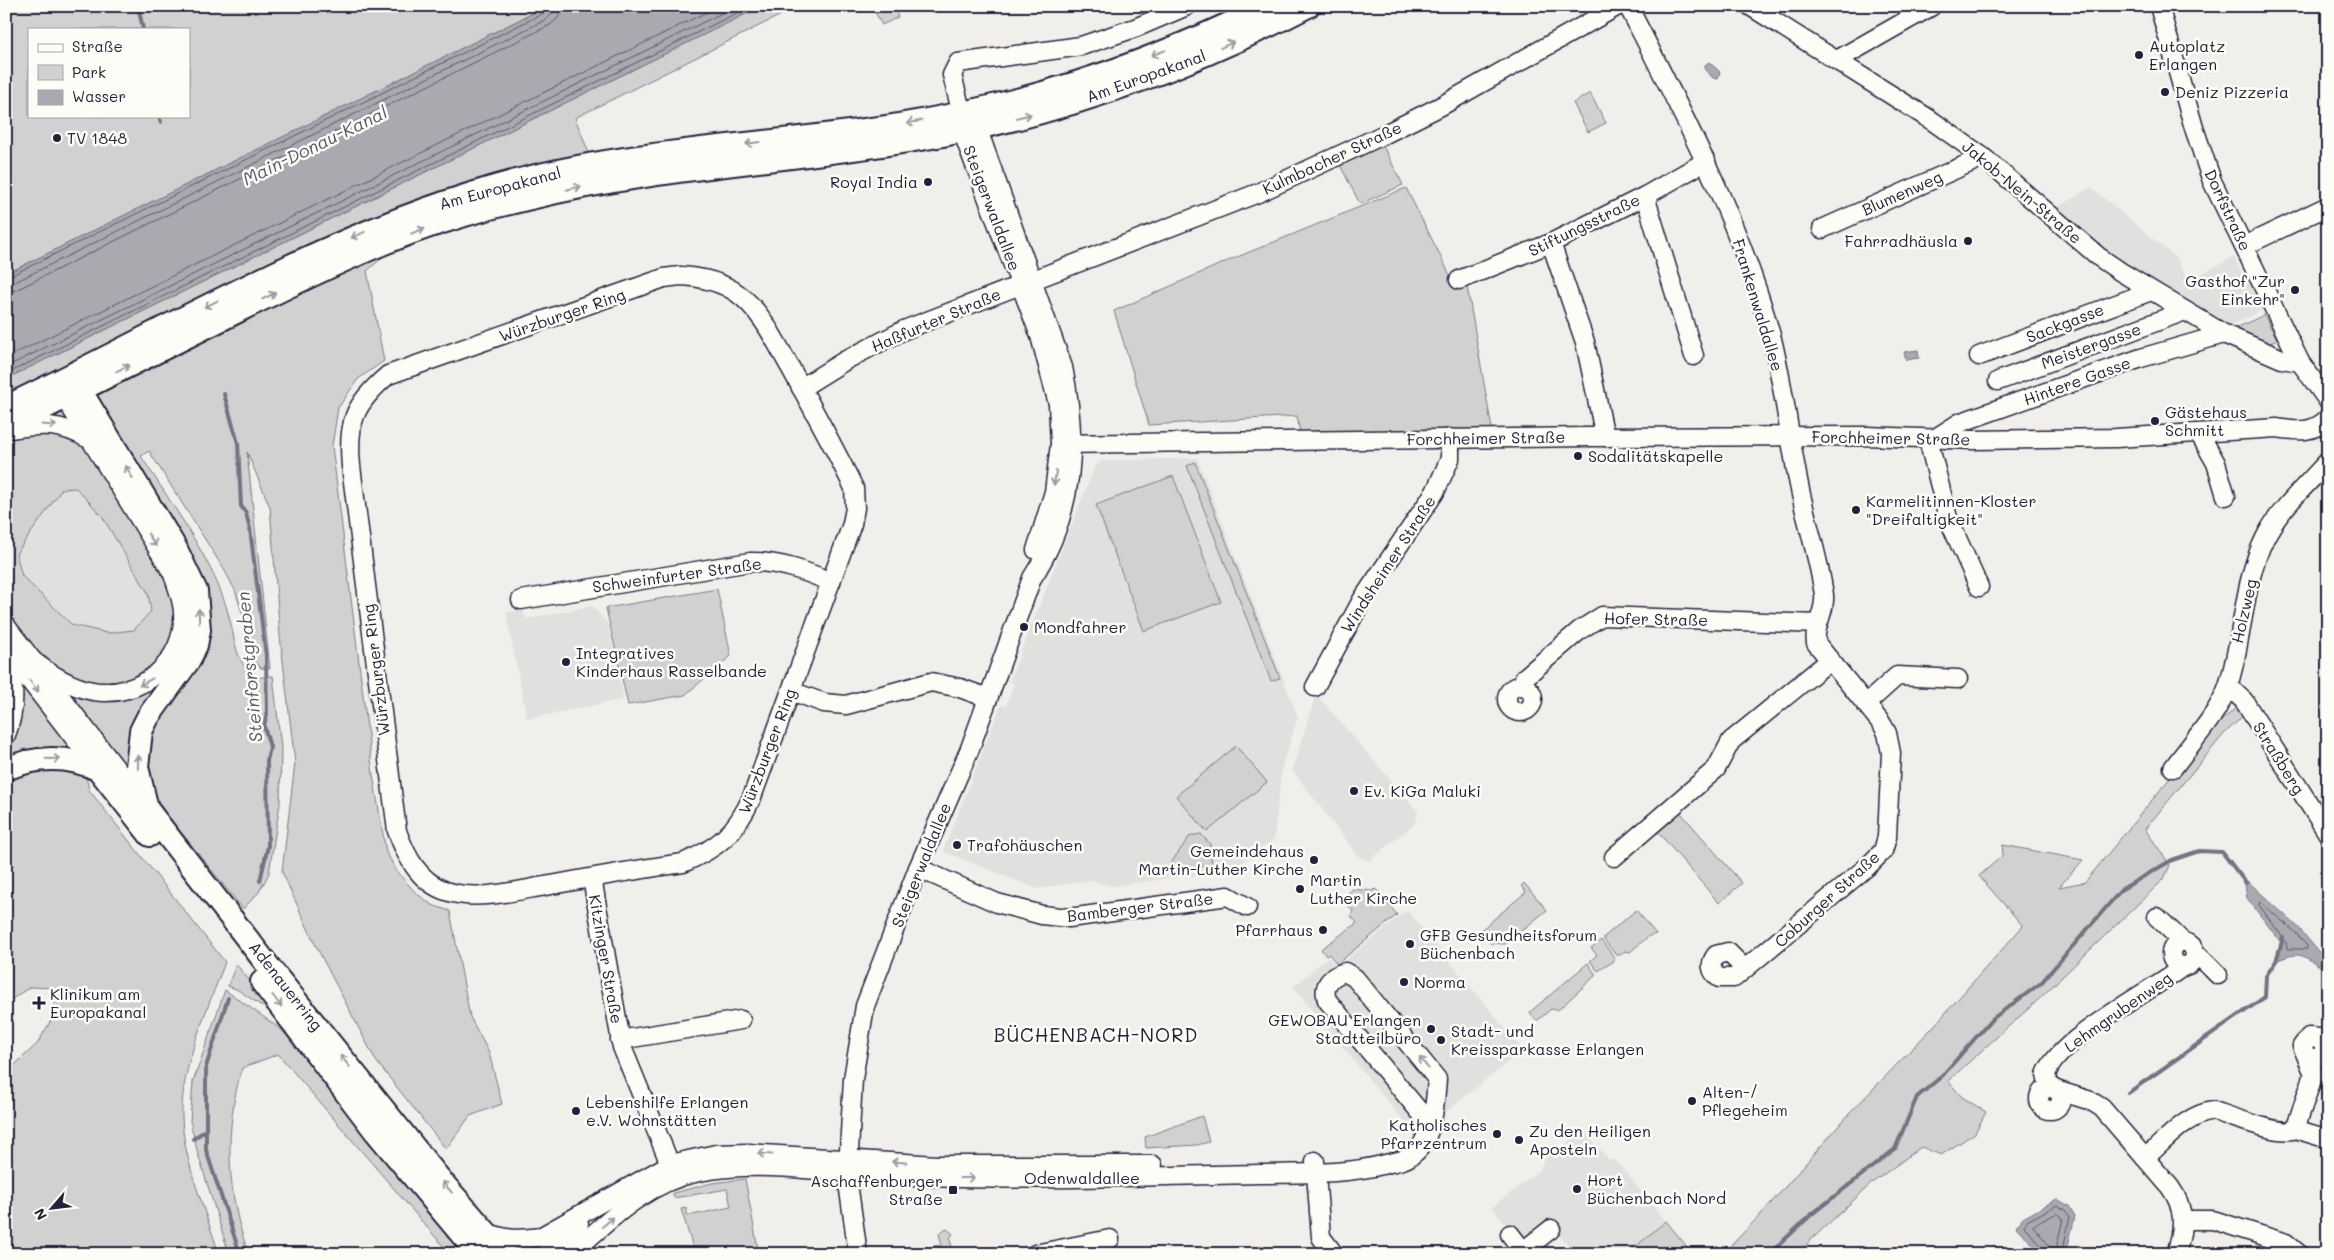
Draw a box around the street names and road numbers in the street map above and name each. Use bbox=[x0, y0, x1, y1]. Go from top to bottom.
street label: Am Europakanal bbox=[1083, 44, 1208, 107]
street label: Kulmbacher Straße bbox=[1259, 116, 1405, 199]
street label: Jakob-Nein-Straße bbox=[1958, 135, 2087, 248]
street label: Steigerwaldallee bbox=[959, 142, 1026, 273]
street label: Am Europakanal bbox=[437, 161, 563, 214]
street label: Blumenweg bbox=[1858, 165, 1945, 220]
street label: Dorfstraße bbox=[2200, 166, 2256, 254]
street label: Stiftungsstraße bbox=[1524, 188, 1643, 261]
street label: Frankenwaldallee bbox=[1728, 236, 1789, 374]
street label: Würzburger Ring bbox=[496, 283, 628, 346]
street label: Haßfurter Straße bbox=[868, 283, 1004, 356]
street label: Sackgasse bbox=[2023, 298, 2107, 347]
street label: Meistergasse bbox=[2038, 318, 2144, 373]
street label: Hintere Gasse bbox=[2020, 351, 2133, 410]
street label: Forchheimer Straße bbox=[1407, 426, 1565, 449]
street label: Forchheimer Straße bbox=[1812, 426, 1970, 449]
street label: Windsheimer Straße bbox=[1335, 491, 1440, 636]
street label: Schweinfurter Straße bbox=[591, 552, 763, 597]
street label: Holzweg bbox=[2226, 577, 2261, 645]
street label: Würzburger Ring bbox=[357, 603, 394, 737]
street label: Hofer Straße bbox=[1604, 607, 1708, 630]
street label: Würzburger Ring bbox=[733, 685, 800, 816]
street label: Straßberg bbox=[2249, 718, 2310, 798]
street label: Steigerwaldallee bbox=[886, 799, 955, 930]
street label: Coburger Straße bbox=[1770, 846, 1884, 951]
street label: Bamberger Straße bbox=[1066, 887, 1214, 926]
street label: Kitzinger Straße bbox=[585, 893, 628, 1025]
street label: Adenauerring bbox=[245, 937, 328, 1035]
street label: Lehmgrubenweg bbox=[2060, 967, 2176, 1057]
street label: Odenwaldallee bbox=[1024, 1167, 1140, 1188]

